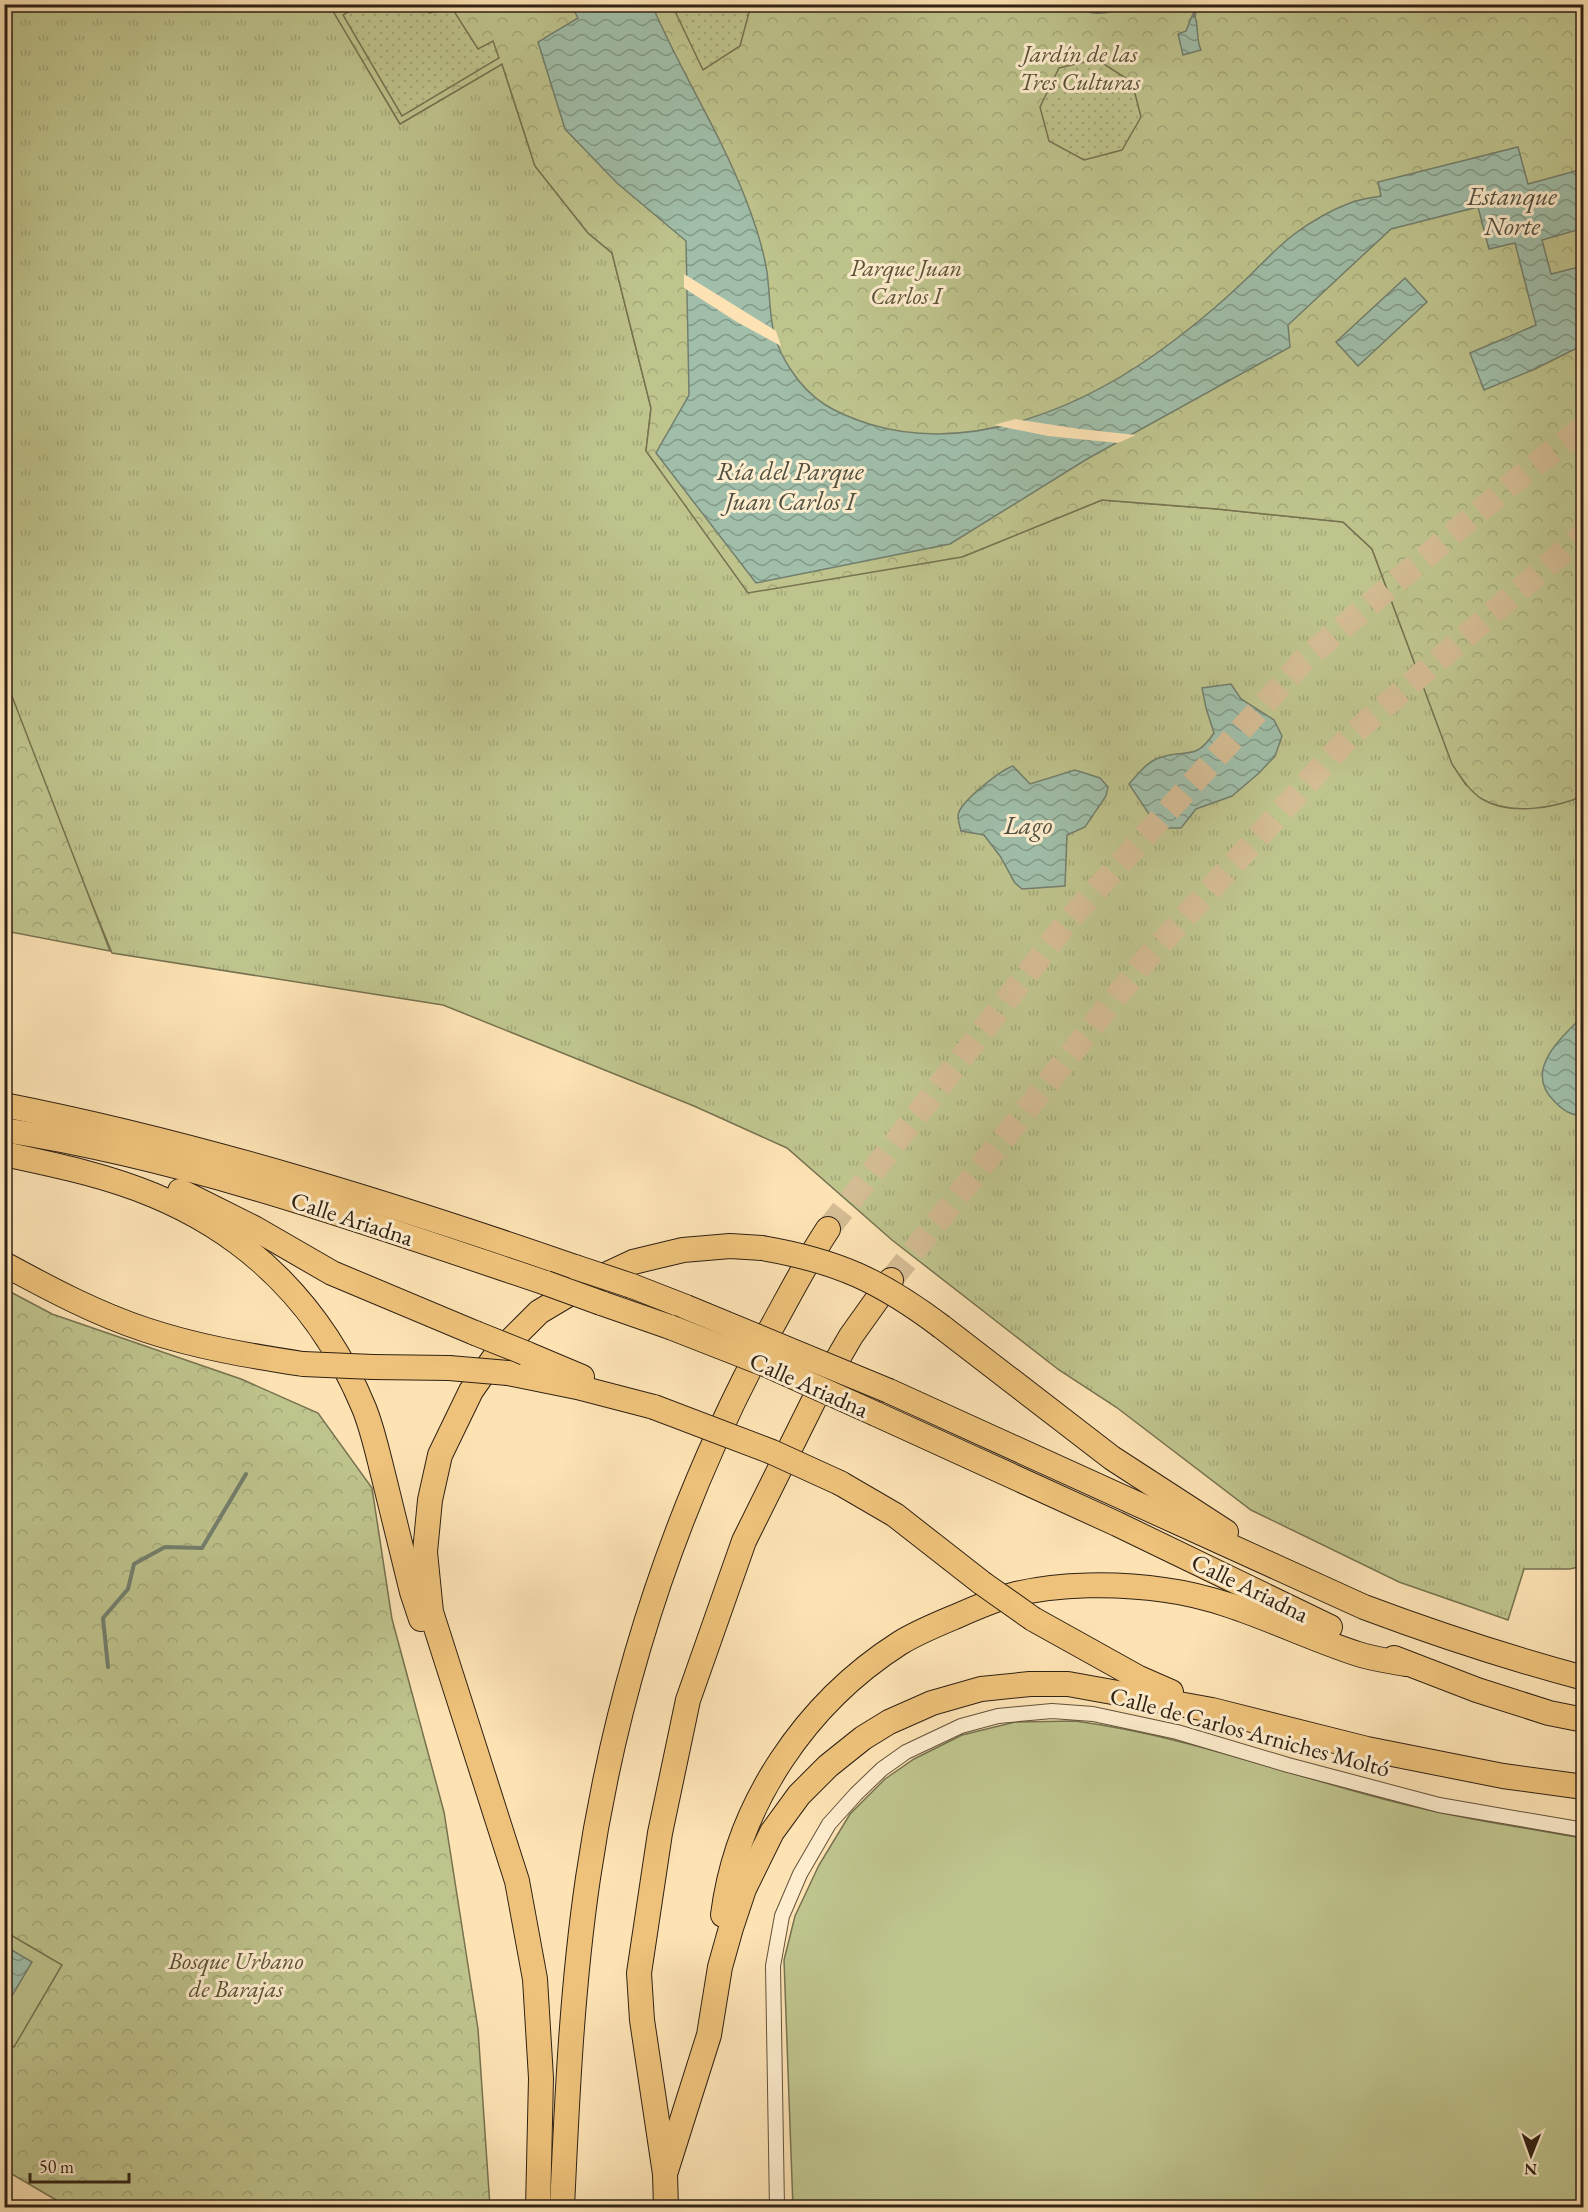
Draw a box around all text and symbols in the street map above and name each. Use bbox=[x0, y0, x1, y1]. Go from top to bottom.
park label: Jardín de las Tres Culturas bbox=[1018, 38, 1141, 97]
water label: Estanque Norte bbox=[1466, 179, 1558, 243]
park label: Parque Juan Carlos I bbox=[850, 252, 962, 311]
water label: Ría del Parque Juan Carlos I bbox=[716, 454, 865, 518]
water label: Lago bbox=[1003, 808, 1052, 842]
street label: Calle Ariadna bbox=[287, 1184, 418, 1253]
street label: Calle Ariadna bbox=[745, 1345, 874, 1425]
street label: Calle Ariadna bbox=[1186, 1546, 1314, 1629]
street label: Calle de Carlos Arniches Moltó bbox=[1107, 1679, 1394, 1784]
park label: Bosque Urbano de Barajas bbox=[167, 1945, 304, 2004]
north arrow bbox=[1501, 2125, 1561, 2185]
scale bar bbox=[30, 2146, 129, 2184]
text: 50 m bbox=[39, 2155, 74, 2178]
text: N bbox=[1524, 2159, 1537, 2180]

